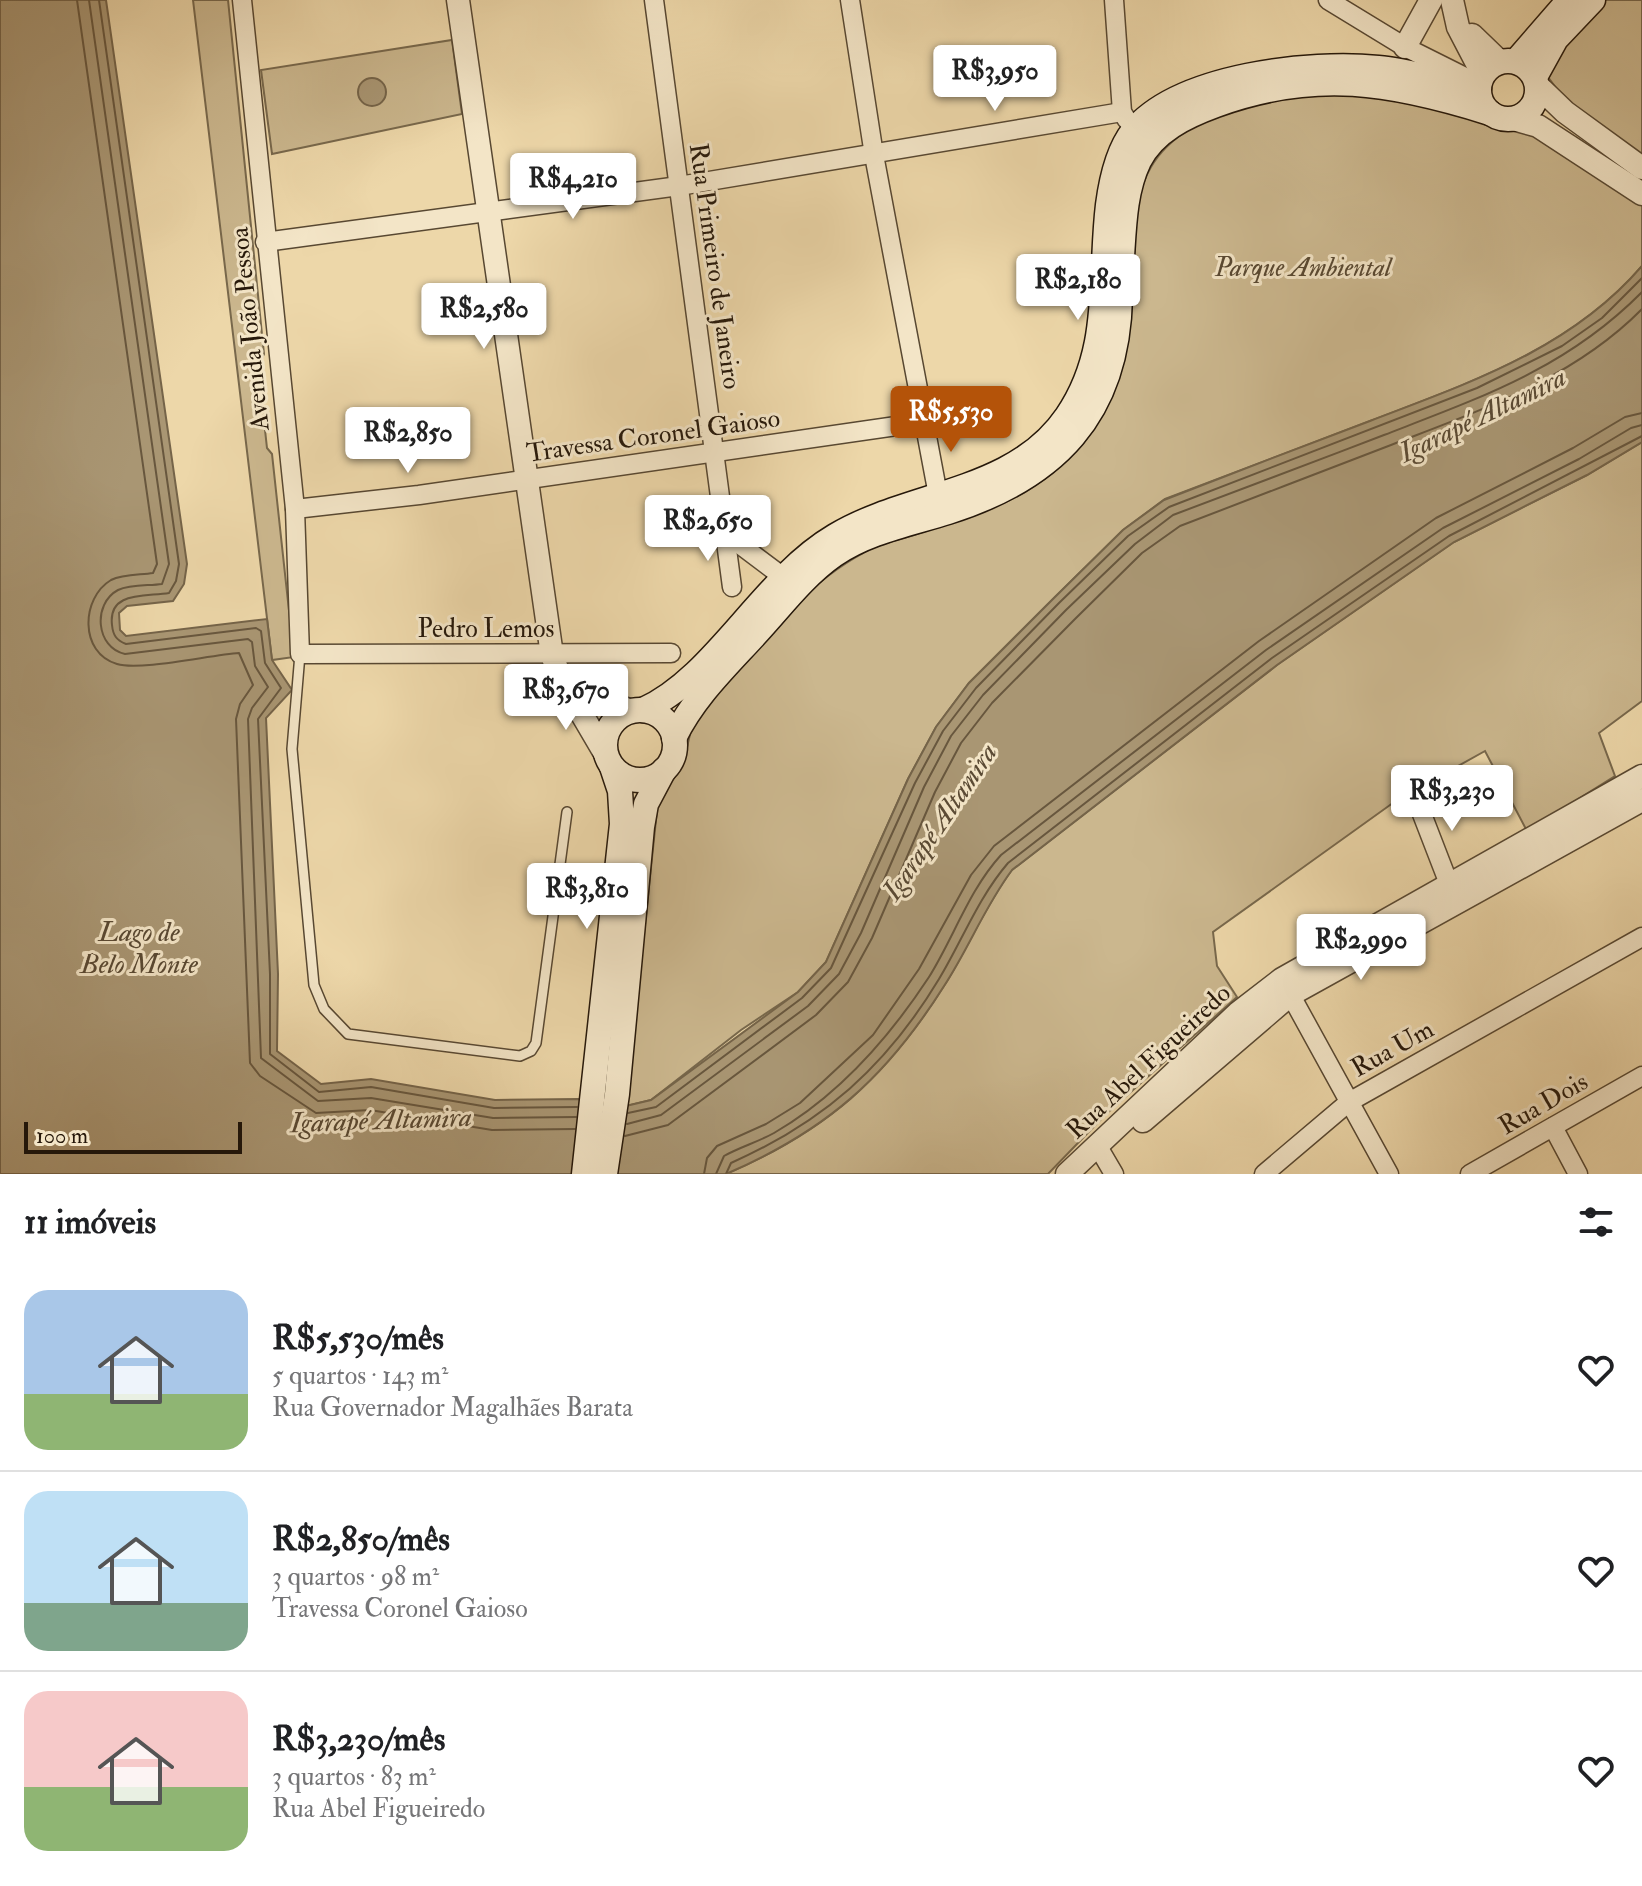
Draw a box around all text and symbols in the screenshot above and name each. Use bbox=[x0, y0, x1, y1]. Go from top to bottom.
pin: R$3,950 bbox=[921, 45, 1069, 113]
text: R$3,950 bbox=[951, 55, 1039, 87]
street label: Rua Primeiro de Janeiro bbox=[682, 141, 748, 391]
pin: R$4,210 bbox=[499, 153, 647, 221]
text: R$4,210 bbox=[528, 163, 618, 195]
street label: Avenida João Pessoa bbox=[223, 225, 277, 433]
park label: Parque Ambiental bbox=[1214, 252, 1393, 284]
pin: R$2,180 bbox=[1004, 254, 1152, 322]
text: R$2,180 bbox=[1034, 264, 1122, 296]
pin: R$2,580 bbox=[410, 283, 558, 351]
text: R$2,580 bbox=[439, 293, 529, 325]
water label: Igarapé Altamira bbox=[1392, 360, 1572, 472]
pin: R$5,530 bbox=[877, 386, 1025, 454]
text: R$5,530 bbox=[909, 396, 993, 428]
street label: Travessa Coronel Gaioso bbox=[524, 402, 782, 470]
pin: R$2,850 bbox=[334, 407, 482, 475]
text: R$2,850 bbox=[363, 417, 453, 449]
pin: R$2,650 bbox=[634, 495, 782, 563]
text: R$2,650 bbox=[663, 505, 753, 537]
street label: Pedro Lemos bbox=[418, 613, 555, 645]
pin: R$3,670 bbox=[492, 664, 640, 732]
text: R$3,670 bbox=[522, 674, 610, 706]
water label: Igarapé Altamira bbox=[874, 737, 1006, 909]
pin: R$3,230 bbox=[1378, 765, 1526, 833]
text: R$3,230 bbox=[1409, 775, 1495, 807]
pin: R$3,810 bbox=[513, 863, 661, 931]
text: R$3,810 bbox=[545, 873, 629, 905]
pin: R$2,990 bbox=[1287, 914, 1435, 982]
water label: Lago de Belo Monte bbox=[78, 915, 198, 982]
text: R$2,990 bbox=[1315, 924, 1407, 956]
street label: Rua Abel Figueiredo bbox=[1060, 977, 1238, 1146]
street label: Rua Um bbox=[1346, 1013, 1439, 1085]
street label: Rua Dois bbox=[1493, 1066, 1594, 1142]
water label: Igarapé Altamira bbox=[288, 1100, 472, 1141]
scale bar bbox=[24, 1118, 242, 1154]
text: 100 m bbox=[36, 1122, 88, 1150]
icon: filters bbox=[1574, 1200, 1618, 1244]
text: 11 imóveis bbox=[24, 1201, 156, 1244]
text: R$5,530/mês bbox=[272, 1317, 444, 1360]
icon: home bbox=[88, 1322, 184, 1418]
icon: heart bbox=[1574, 1348, 1618, 1392]
text: 5 quartos · 143 m² bbox=[272, 1360, 448, 1392]
text: Rua Governador Magalhães Barata bbox=[272, 1392, 633, 1424]
text: R$2,850/mês bbox=[272, 1518, 450, 1561]
icon: home bbox=[88, 1523, 184, 1619]
icon: heart bbox=[1574, 1549, 1618, 1593]
text: 3 quartos · 98 m² bbox=[272, 1561, 439, 1593]
text: Travessa Coronel Gaioso bbox=[272, 1593, 528, 1625]
text: R$3,230/mês bbox=[272, 1718, 445, 1761]
icon: home bbox=[88, 1723, 184, 1819]
icon: heart bbox=[1574, 1749, 1618, 1793]
text: 3 quartos · 83 m² bbox=[272, 1761, 436, 1793]
text: Rua Abel Figueiredo bbox=[272, 1793, 485, 1825]

